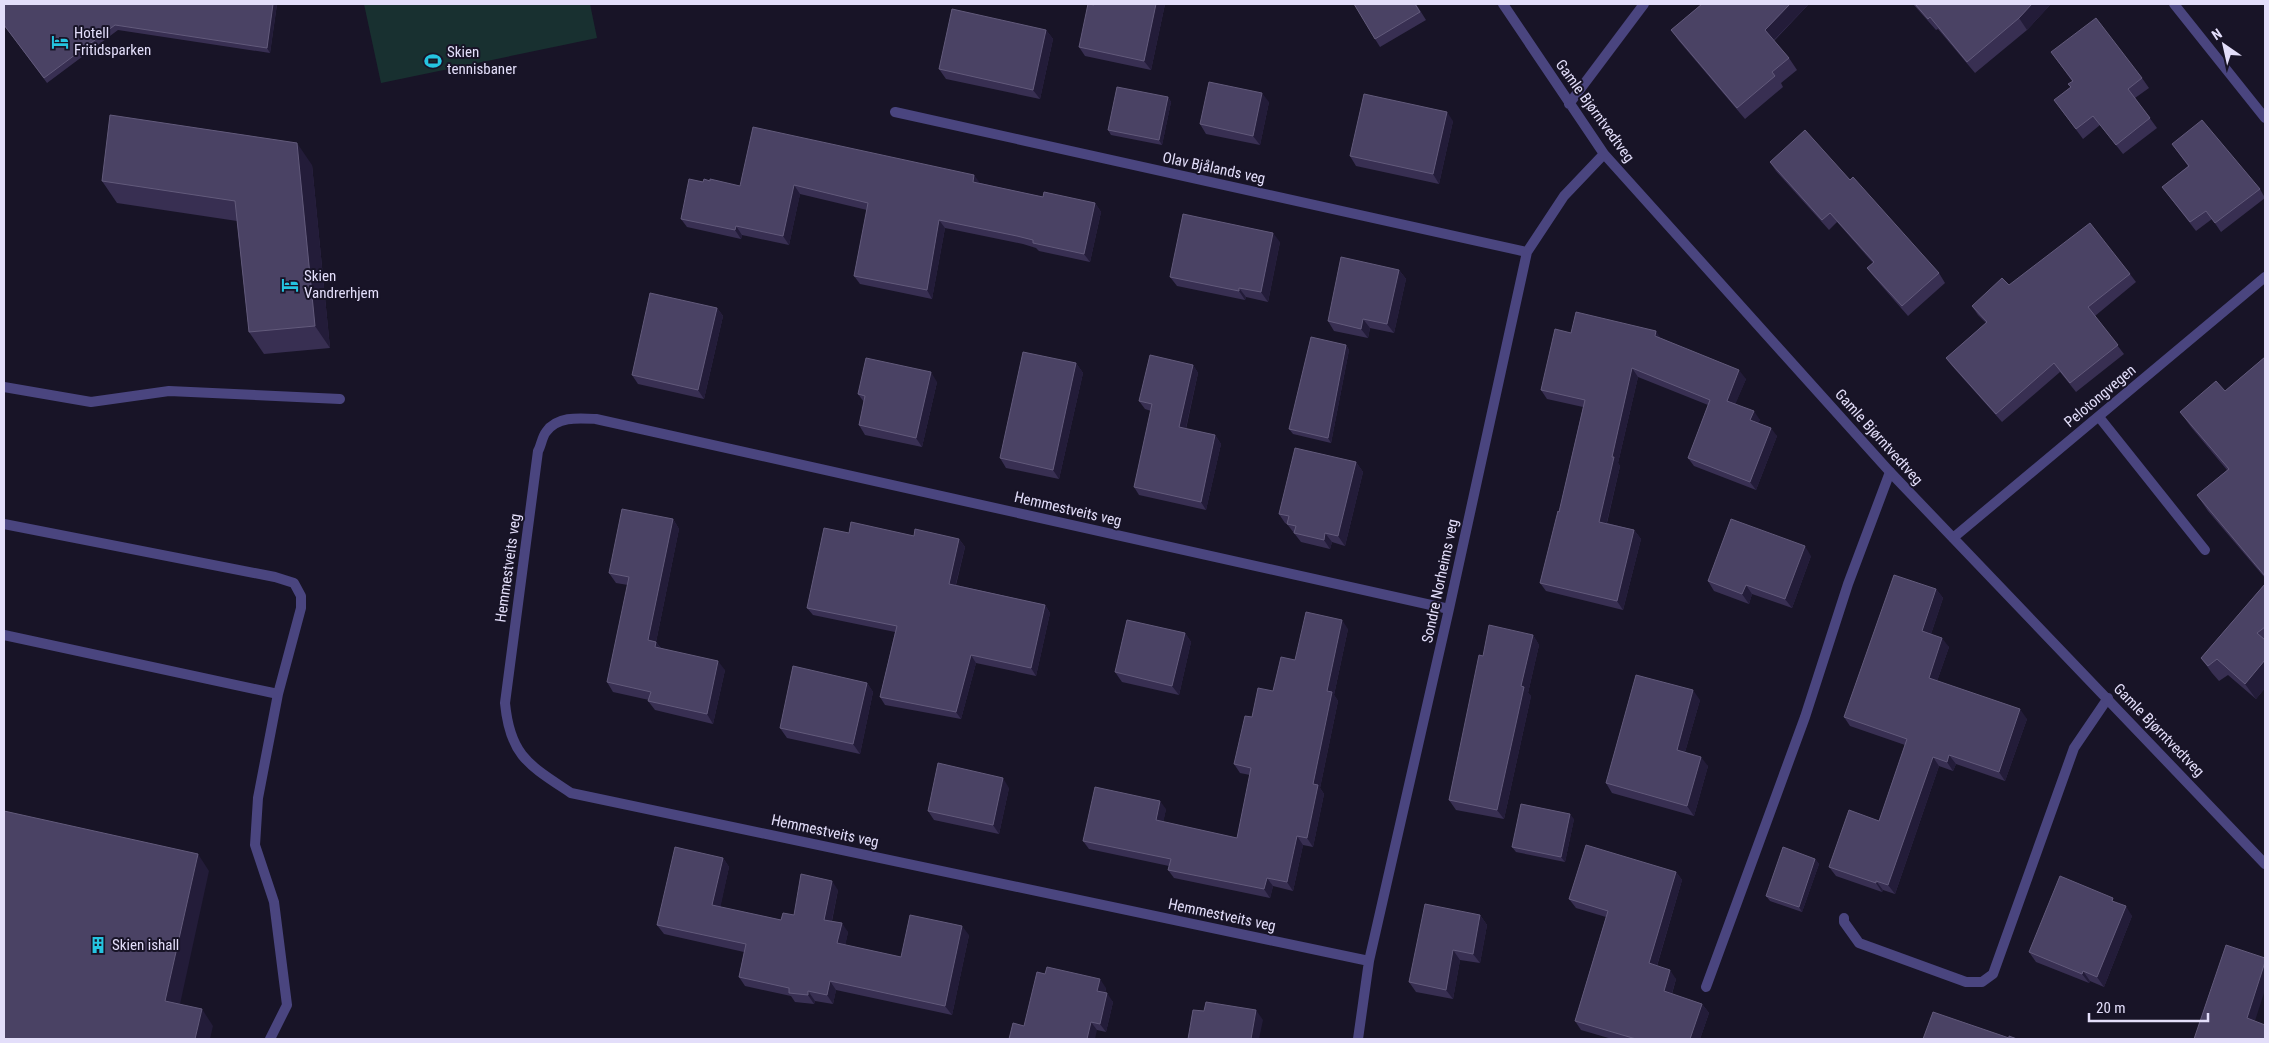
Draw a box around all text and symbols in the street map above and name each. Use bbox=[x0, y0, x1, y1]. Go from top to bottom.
north arrow bbox=[2199, 20, 2249, 70]
place label: Hotell Fritidsparken bbox=[74, 24, 151, 59]
text: N bbox=[2209, 25, 2225, 43]
hotel icon: Hotell Fritidsparken bbox=[50, 32, 70, 52]
place label: Skien tennisbaner bbox=[447, 43, 517, 78]
sports icon: Skien tennisbaner bbox=[423, 51, 443, 71]
street label: Gamle Bjørntvedtveg bbox=[1552, 56, 1638, 166]
street label: Olav Bjålands veg bbox=[1161, 148, 1267, 188]
place label: Skien Vandrerhjem bbox=[304, 267, 379, 302]
hotel icon: Skien Vandrerhjem bbox=[280, 275, 300, 295]
street label: Pelotongvegen bbox=[2061, 361, 2139, 431]
street label: Gamle Bjørntvedtveg bbox=[1831, 385, 1927, 489]
street label: Hemmestveits veg bbox=[1013, 488, 1123, 530]
street label: Hemmestveits veg bbox=[491, 513, 525, 623]
street label: Sondre Norheims veg bbox=[1418, 517, 1462, 645]
street label: Gamle Bjørntvedtveg bbox=[2110, 680, 2208, 780]
street label: Hemmestveits veg bbox=[770, 811, 880, 851]
street label: Hemmestveits veg bbox=[1167, 895, 1277, 935]
building icon: Skien ishall bbox=[88, 935, 108, 955]
place label: Skien ishall bbox=[112, 936, 179, 954]
scale bar bbox=[2089, 990, 2208, 1022]
text: 20 m bbox=[2096, 999, 2126, 1017]

